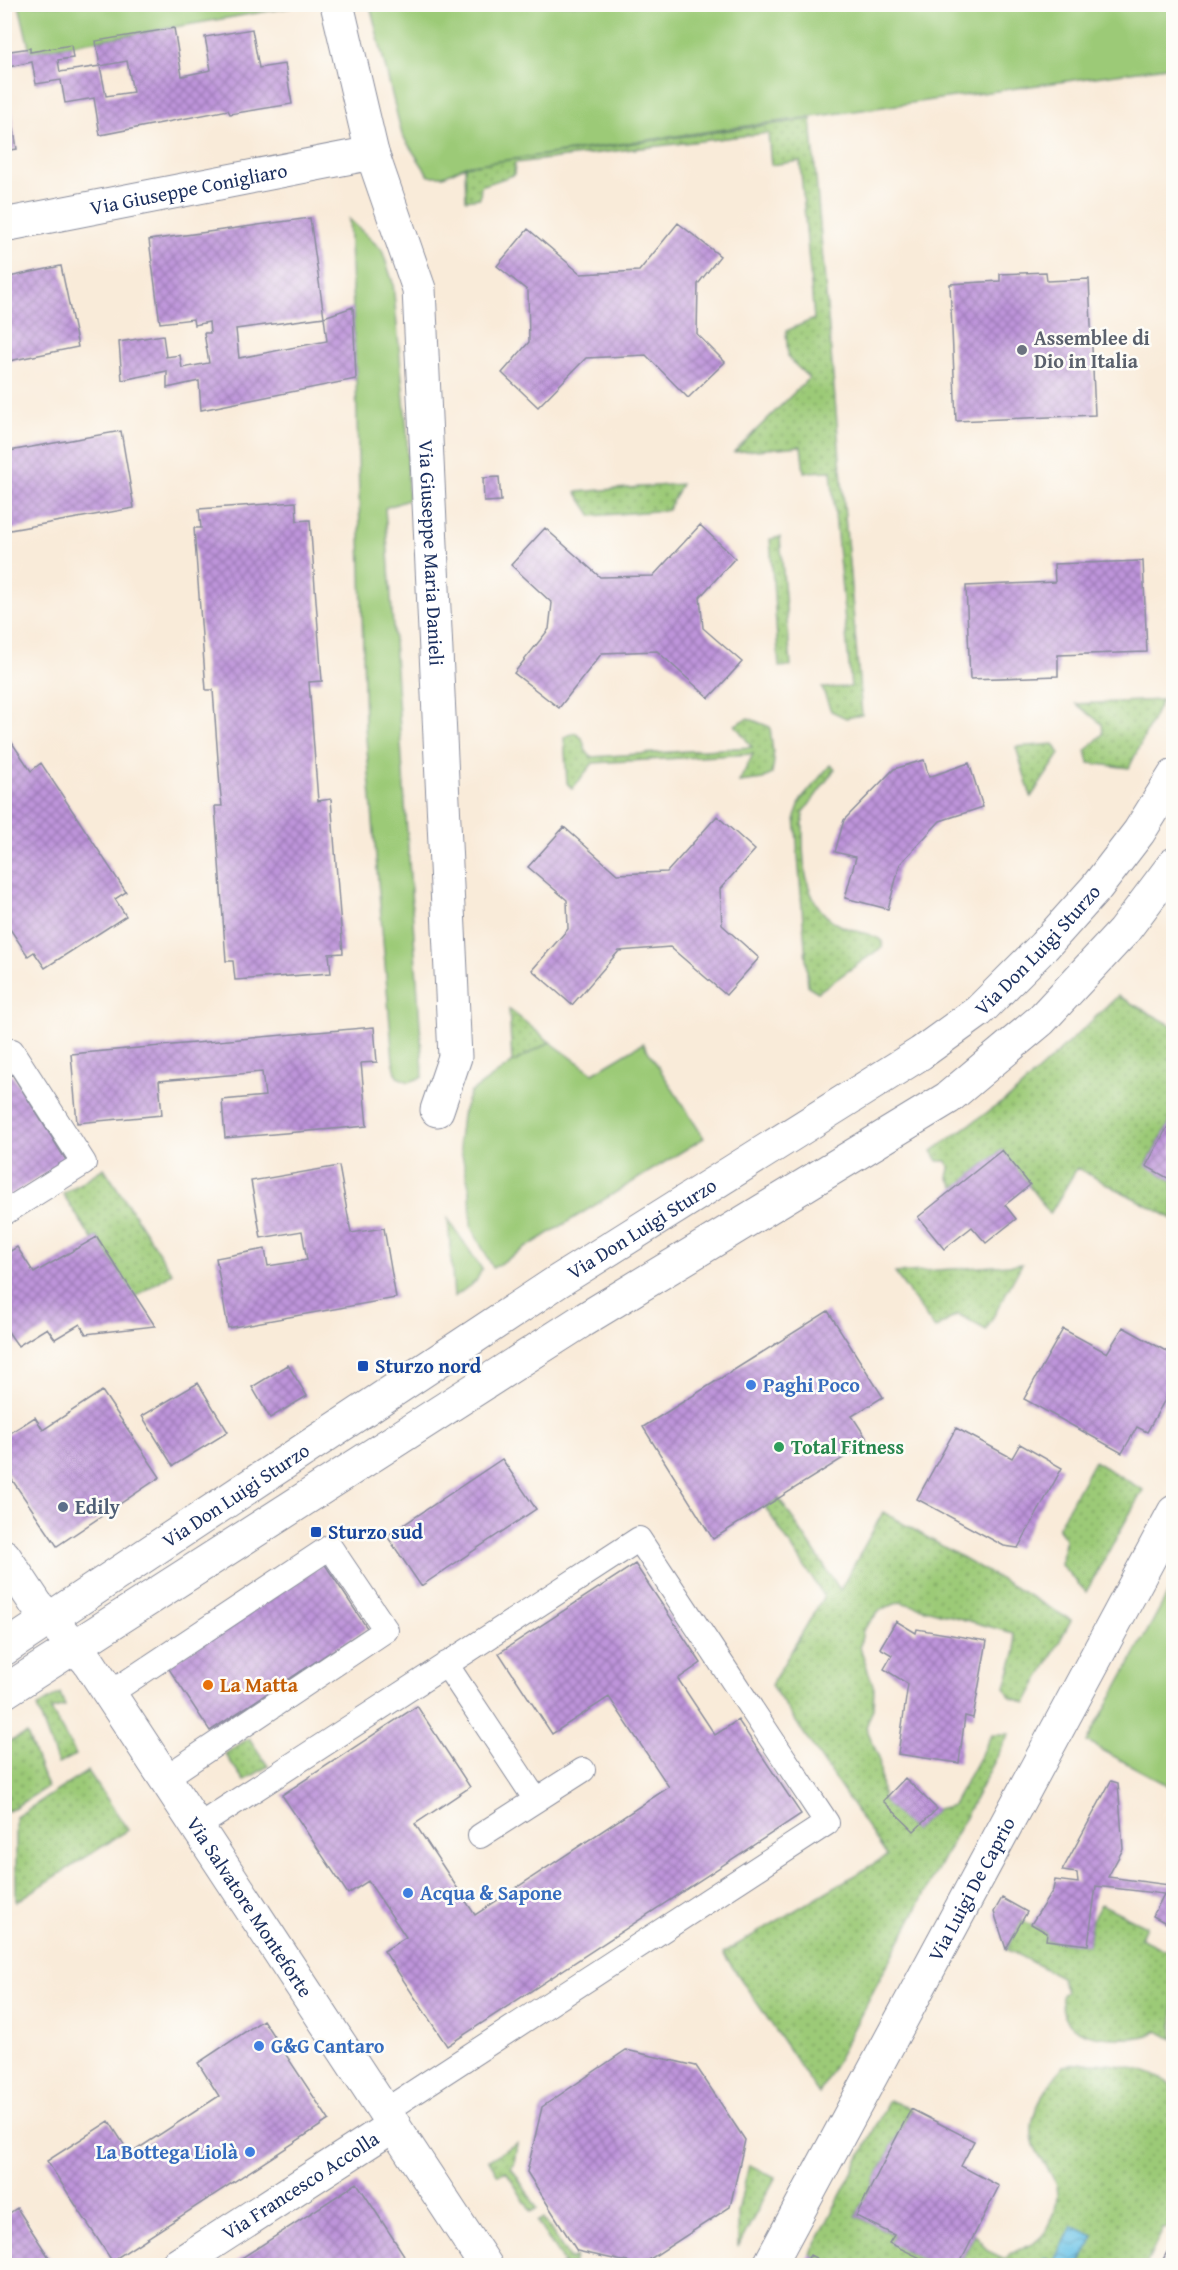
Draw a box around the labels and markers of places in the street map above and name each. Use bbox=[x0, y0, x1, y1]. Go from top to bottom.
place label: Assemblee di Dio in Italia bbox=[1034, 323, 1150, 375]
marker: Assemblee di Dio in Italia bbox=[1015, 343, 1029, 357]
place label: Sturzo nord bbox=[375, 1351, 482, 1380]
marker: Sturzo nord bbox=[356, 1359, 370, 1373]
place label: Paghi Poco bbox=[763, 1370, 860, 1399]
marker: Paghi Poco bbox=[744, 1378, 758, 1392]
place label: Total Fitness bbox=[791, 1432, 904, 1461]
marker: Total Fitness bbox=[772, 1440, 786, 1454]
place label: Edily bbox=[75, 1492, 121, 1521]
marker: Edily bbox=[56, 1500, 70, 1514]
place label: Sturzo sud bbox=[328, 1517, 423, 1546]
marker: Sturzo sud bbox=[309, 1525, 323, 1539]
place label: La Matta bbox=[220, 1670, 299, 1699]
marker: La Matta bbox=[201, 1678, 215, 1692]
place label: Acqua & Sapone bbox=[420, 1878, 562, 1907]
marker: Acqua & Sapone bbox=[401, 1886, 415, 1900]
place label: G&G Cantaro bbox=[271, 2031, 385, 2060]
marker: G&G Cantaro bbox=[252, 2039, 266, 2053]
place label: La Bottega Liolà bbox=[96, 2137, 239, 2166]
marker: La Bottega Liolà bbox=[243, 2145, 257, 2159]

